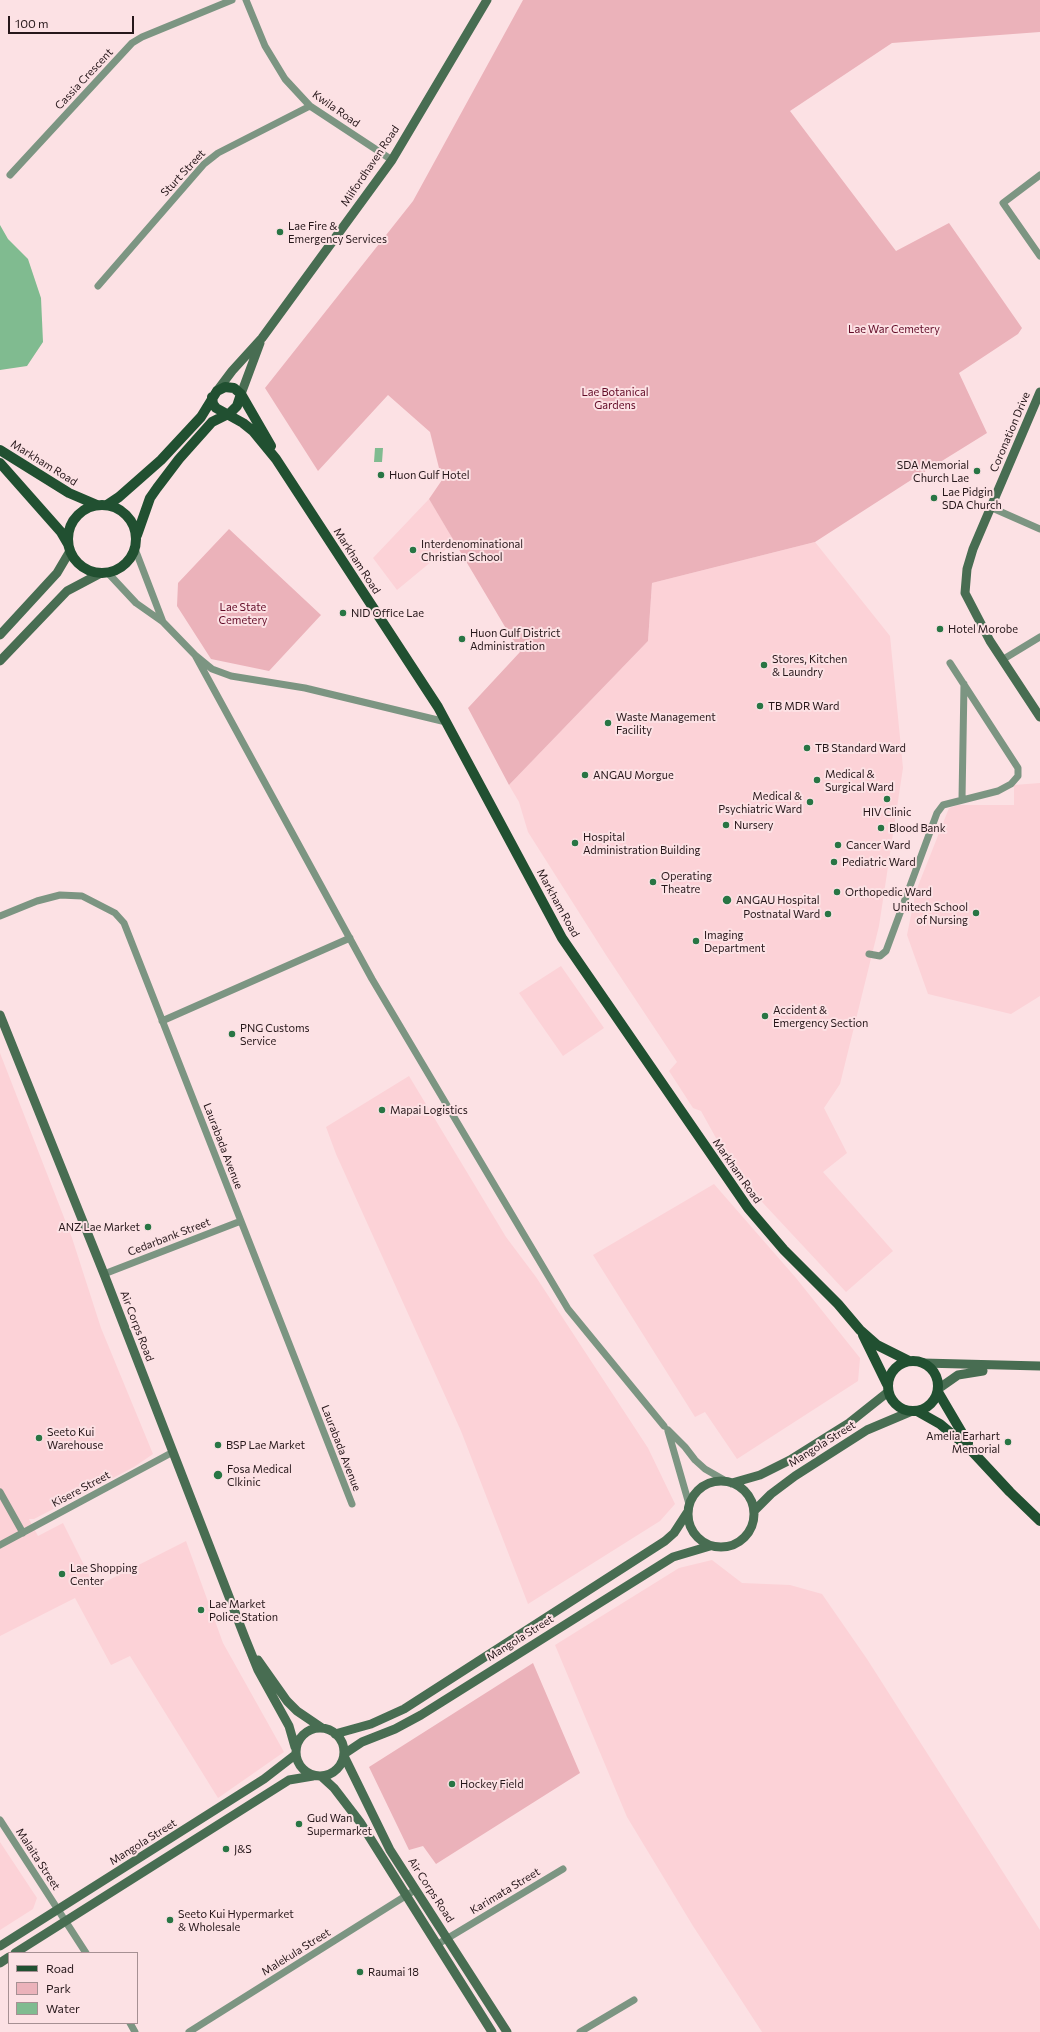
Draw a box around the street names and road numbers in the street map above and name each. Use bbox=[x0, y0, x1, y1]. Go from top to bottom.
street label: Cassia Crescent bbox=[52, 46, 116, 112]
street label: Kwila Road bbox=[310, 88, 362, 130]
street label: Milfordhaven Road bbox=[338, 123, 402, 209]
street label: Sturt Street bbox=[158, 147, 208, 199]
street label: Coronation Drive bbox=[987, 390, 1033, 474]
street label: Markham Road bbox=[8, 437, 80, 489]
street label: Markham Road bbox=[331, 526, 383, 596]
street label: Markham Road bbox=[534, 867, 582, 939]
street label: Laurabada Avenue bbox=[200, 1101, 246, 1191]
street label: Markham Road bbox=[710, 1136, 764, 1206]
street label: Cedarbank Street bbox=[126, 1215, 212, 1259]
street label: Air Corps Road bbox=[117, 1289, 157, 1363]
street label: Laurabada Avenue bbox=[318, 1403, 364, 1493]
street label: Mangola Street bbox=[786, 1418, 858, 1470]
street label: Kisere Street bbox=[50, 1468, 112, 1510]
street label: Mangola Street bbox=[484, 1612, 556, 1664]
street label: Mangola Street bbox=[107, 1816, 179, 1868]
street label: Malaita Street bbox=[13, 1826, 63, 1892]
street label: Air Corps Road bbox=[405, 1855, 457, 1925]
street label: Karimata Street bbox=[468, 1865, 542, 1917]
street label: Malekula Street bbox=[259, 1926, 333, 1978]

